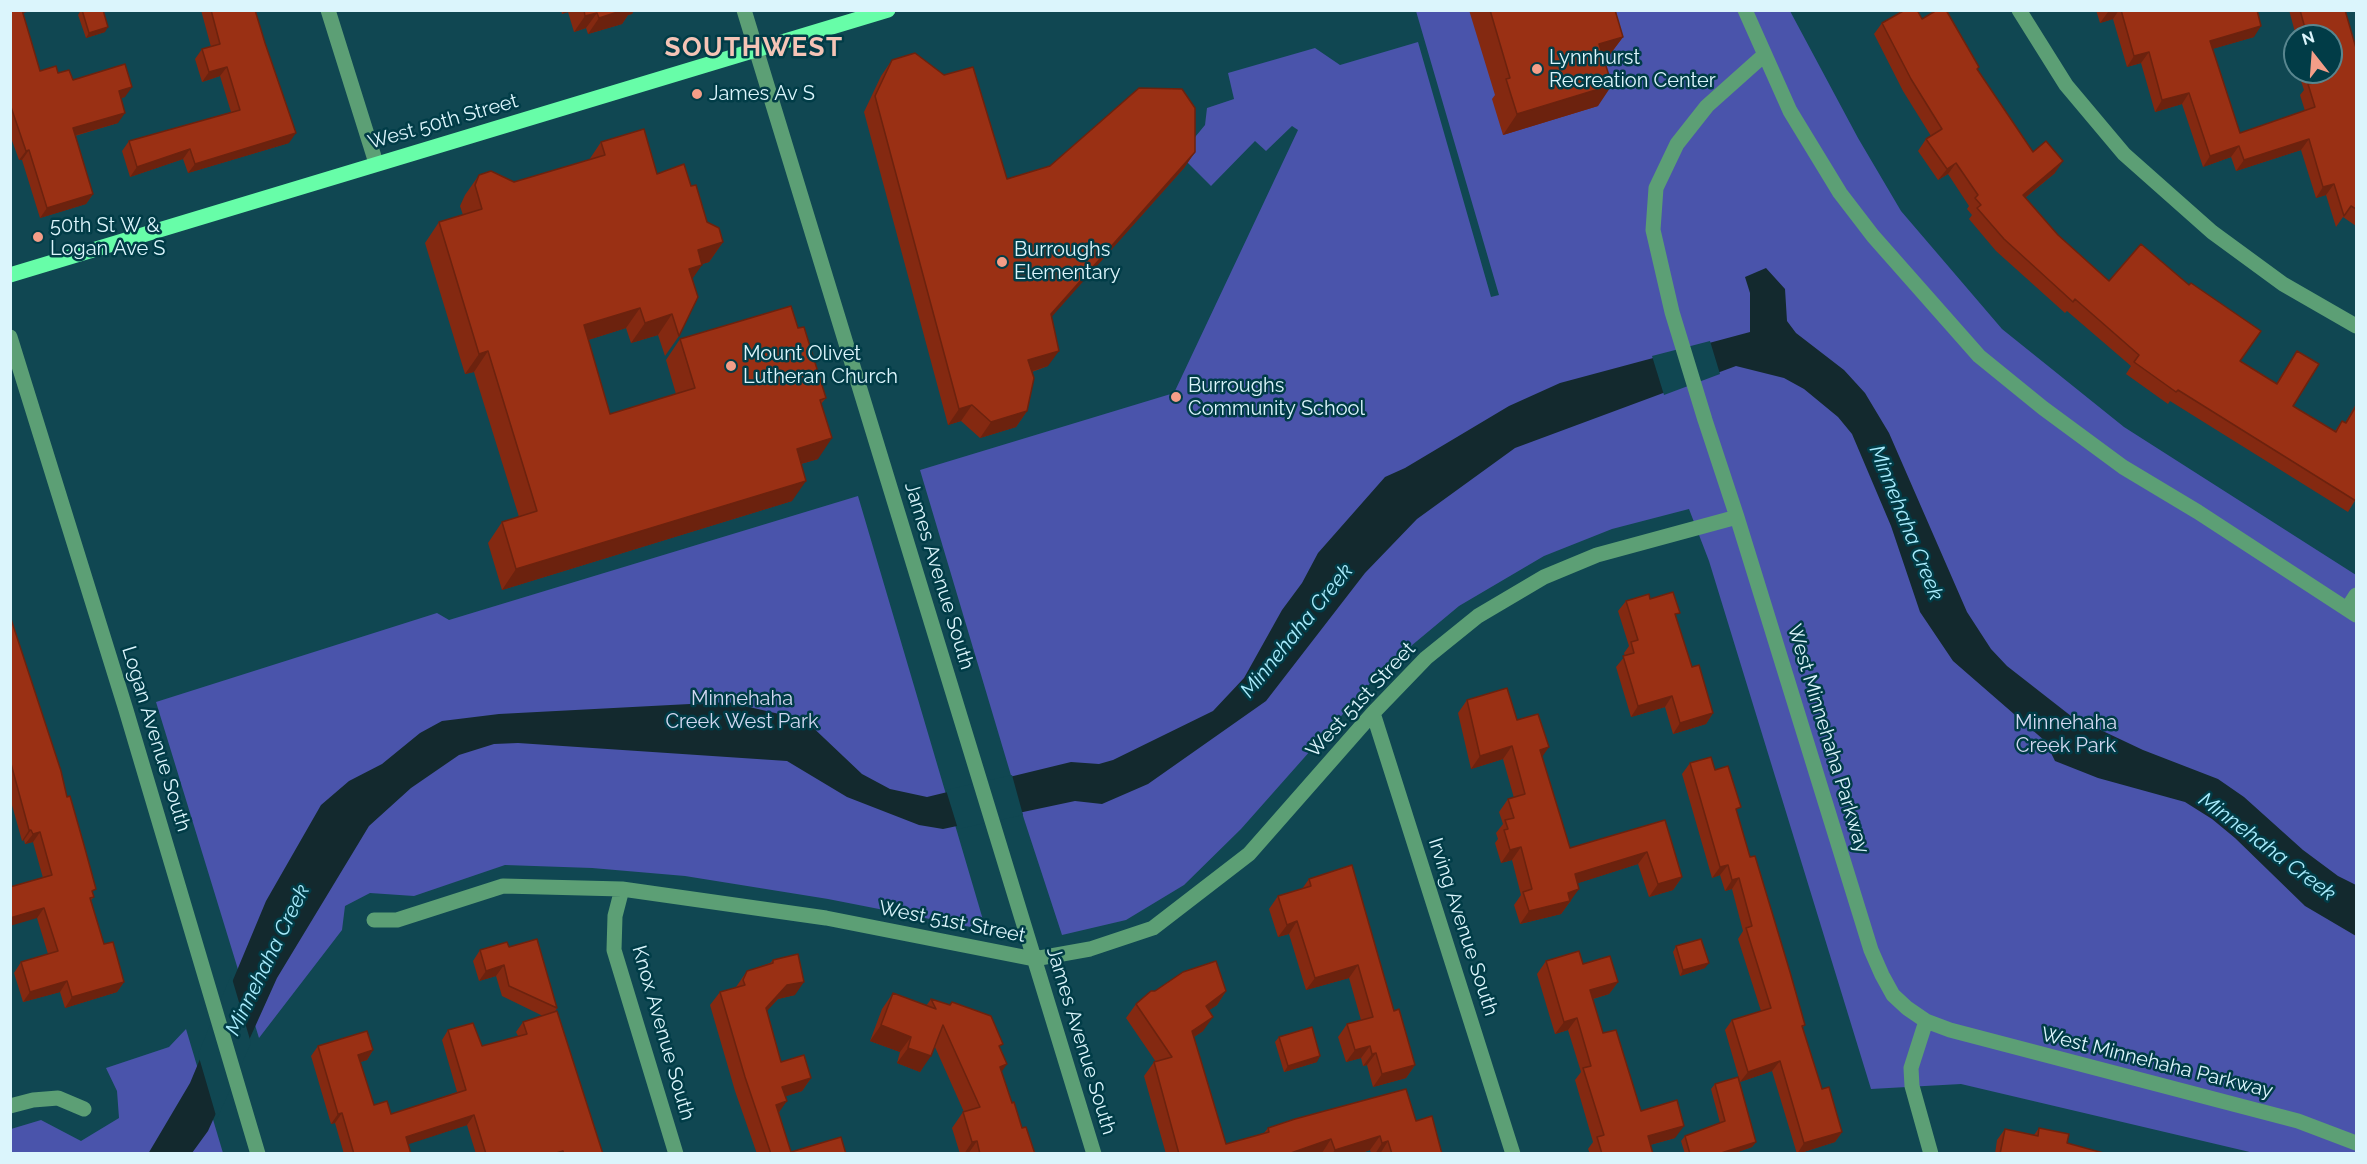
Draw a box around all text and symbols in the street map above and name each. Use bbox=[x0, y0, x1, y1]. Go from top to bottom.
north arrow bbox=[2283, 24, 2343, 84]
text: N bbox=[2300, 27, 2317, 49]
district label: SOUTHWEST bbox=[664, 32, 844, 64]
place label: Lynnhurst Recreation Center bbox=[1549, 46, 1716, 93]
marker: Lynnhurst Recreation Center bbox=[1530, 62, 1544, 76]
place label: James Av S bbox=[709, 82, 815, 106]
marker: James Av S bbox=[690, 87, 704, 101]
street label: West 50th Street bbox=[365, 89, 521, 155]
place label: 50th St W & Logan Ave S bbox=[50, 214, 165, 261]
marker: 50th St W & Logan Ave S bbox=[31, 230, 45, 244]
place label: Burroughs Elementary bbox=[1014, 238, 1120, 285]
marker: Burroughs Elementary bbox=[995, 255, 1009, 269]
place label: Mount Olivet Lutheran Church bbox=[743, 342, 898, 389]
marker: Mount Olivet Lutheran Church bbox=[724, 359, 738, 373]
place label: Burroughs Community School bbox=[1188, 374, 1365, 421]
marker: Burroughs Community School bbox=[1169, 390, 1183, 404]
water label: Minnehaha Creek bbox=[1863, 442, 1949, 604]
street label: James Avenue South bbox=[899, 479, 979, 673]
water label: Minnehaha Creek bbox=[1235, 559, 1359, 703]
street label: West Minnehaha Parkway bbox=[1782, 622, 1874, 856]
street label: West 51st Street bbox=[1301, 637, 1421, 763]
street label: Logan Avenue South bbox=[116, 643, 196, 835]
park label: Minnehaha Creek West Park bbox=[665, 687, 819, 734]
park label: Minnehaha Creek Park bbox=[2015, 711, 2117, 758]
water label: Minnehaha Creek bbox=[2194, 787, 2340, 907]
street label: Irving Avenue South bbox=[1423, 835, 1503, 1019]
water label: Minnehaha Creek bbox=[220, 880, 316, 1040]
street label: West 51st Street bbox=[877, 896, 1027, 948]
street label: Knox Avenue South bbox=[627, 943, 699, 1123]
street label: James Avenue South bbox=[1041, 944, 1121, 1138]
street label: West Minnehaha Parkway bbox=[2039, 1023, 2275, 1103]

